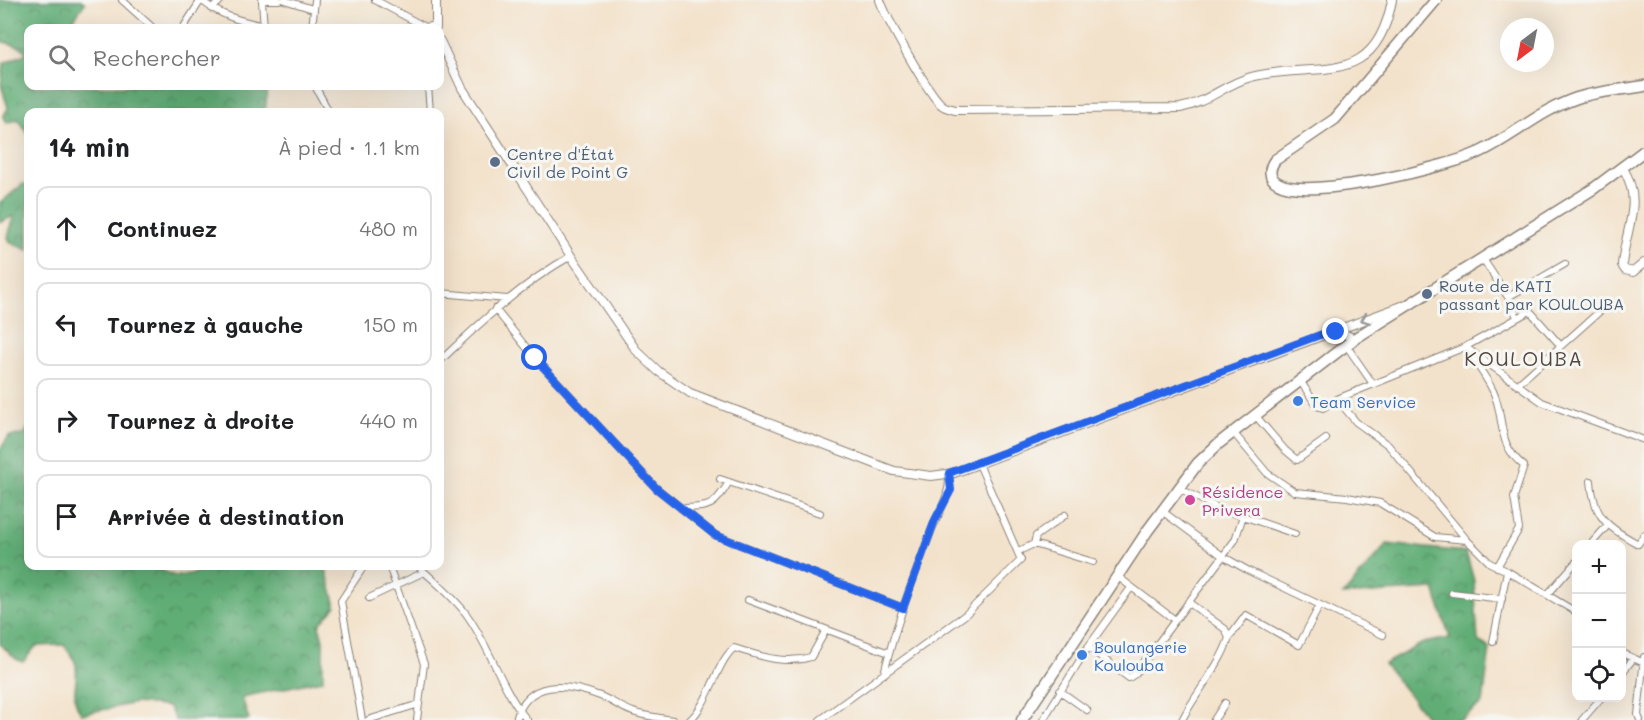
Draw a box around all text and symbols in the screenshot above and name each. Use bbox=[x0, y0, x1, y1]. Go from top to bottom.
north arrow bbox=[1500, 18, 1554, 72]
search box bbox=[24, 24, 444, 90]
icon: search bbox=[45, 41, 78, 74]
text: Rechercher bbox=[93, 43, 221, 72]
text: 14 min bbox=[48, 130, 130, 164]
text: À pied · 1.1 km bbox=[278, 134, 420, 160]
place label: Centre d'État Civil de Point G bbox=[507, 143, 628, 182]
marker: Centre d'État Civil de Point G bbox=[488, 155, 502, 169]
icon: ahead bbox=[50, 212, 83, 245]
text: Continuez bbox=[107, 214, 217, 243]
text: 480 m bbox=[359, 215, 418, 241]
place label: Route de KATI passant par KOULOUBA bbox=[1439, 275, 1624, 314]
marker: Route de KATI passant par KOULOUBA bbox=[1420, 287, 1434, 301]
icon: left bbox=[50, 308, 83, 341]
text: Tournez à gauche bbox=[107, 310, 303, 339]
text: 150 m bbox=[363, 311, 418, 337]
one-way arrow bbox=[1360, 312, 1370, 325]
route end bbox=[1322, 318, 1348, 344]
route start bbox=[521, 344, 547, 370]
district label: KOULOUBA bbox=[1464, 345, 1584, 371]
place label: Team Service bbox=[1310, 391, 1416, 412]
marker: Team Service bbox=[1291, 394, 1305, 408]
icon: right bbox=[50, 404, 83, 437]
text: Tournez à droite bbox=[107, 406, 294, 435]
text: 440 m bbox=[360, 407, 418, 433]
place label: Résidence Privera bbox=[1202, 481, 1283, 520]
marker: Résidence Privera bbox=[1183, 493, 1197, 507]
icon: arrive bbox=[50, 500, 83, 533]
text: Arrivée à destination bbox=[107, 502, 344, 531]
map controls bbox=[1572, 540, 1626, 702]
button: + bbox=[1572, 540, 1626, 594]
button: − bbox=[1572, 594, 1626, 648]
place label: Boulangerie Koulouba bbox=[1094, 636, 1187, 675]
marker: Boulangerie Koulouba bbox=[1075, 648, 1089, 662]
button: locate bbox=[1572, 648, 1626, 702]

